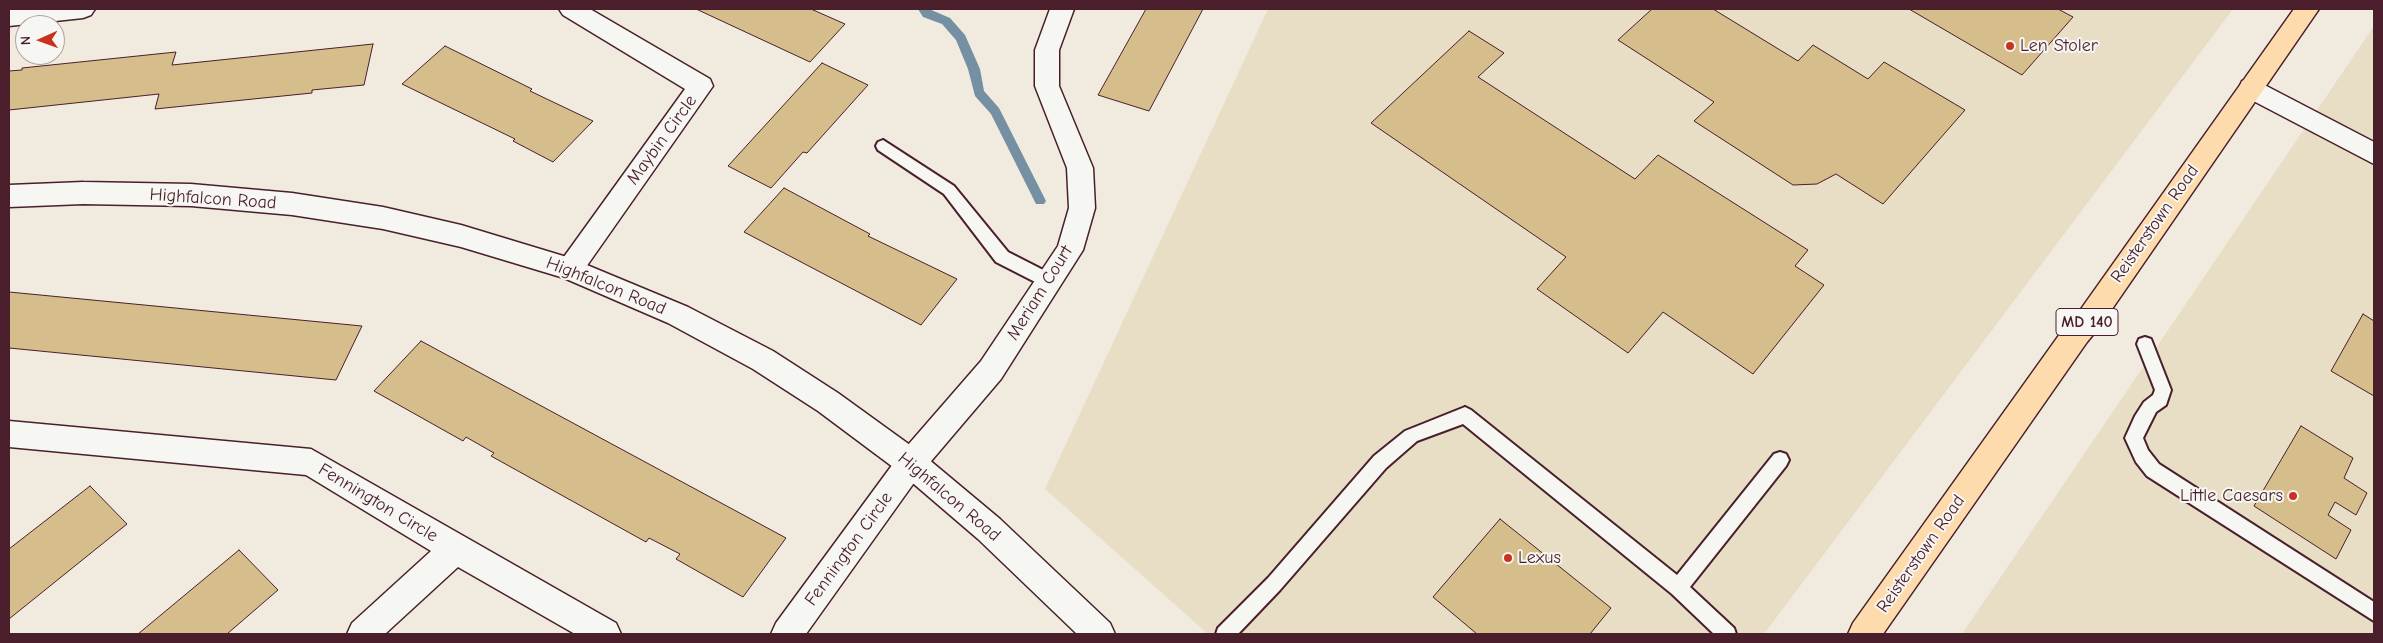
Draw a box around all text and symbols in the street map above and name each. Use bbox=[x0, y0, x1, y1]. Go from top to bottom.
north arrow bbox=[15, 15, 65, 65]
place label: Len Stoler bbox=[2020, 35, 2098, 57]
text: N bbox=[17, 36, 34, 45]
marker: Len Stoler bbox=[2004, 40, 2016, 52]
street label: Maybin Circle bbox=[622, 91, 702, 189]
street label: Reisterstown Road bbox=[2106, 161, 2204, 287]
street label: Highfalcon Road bbox=[149, 184, 277, 214]
street label: Meriam Court bbox=[1002, 242, 1078, 344]
street label: Highfalcon Road bbox=[543, 252, 669, 320]
road number: MD 140 bbox=[2056, 308, 2118, 336]
street label: Highfalcon Road bbox=[893, 448, 1005, 546]
street label: Fennington Circle bbox=[314, 459, 442, 547]
place label: Little Caesars bbox=[2180, 485, 2283, 507]
street label: Fennington Circle bbox=[800, 488, 898, 610]
marker: Little Caesars bbox=[2287, 490, 2299, 502]
street label: Reisterstown Road bbox=[1872, 491, 1970, 617]
place label: Lexus bbox=[1518, 547, 1561, 569]
marker: Lexus bbox=[1502, 552, 1514, 564]

